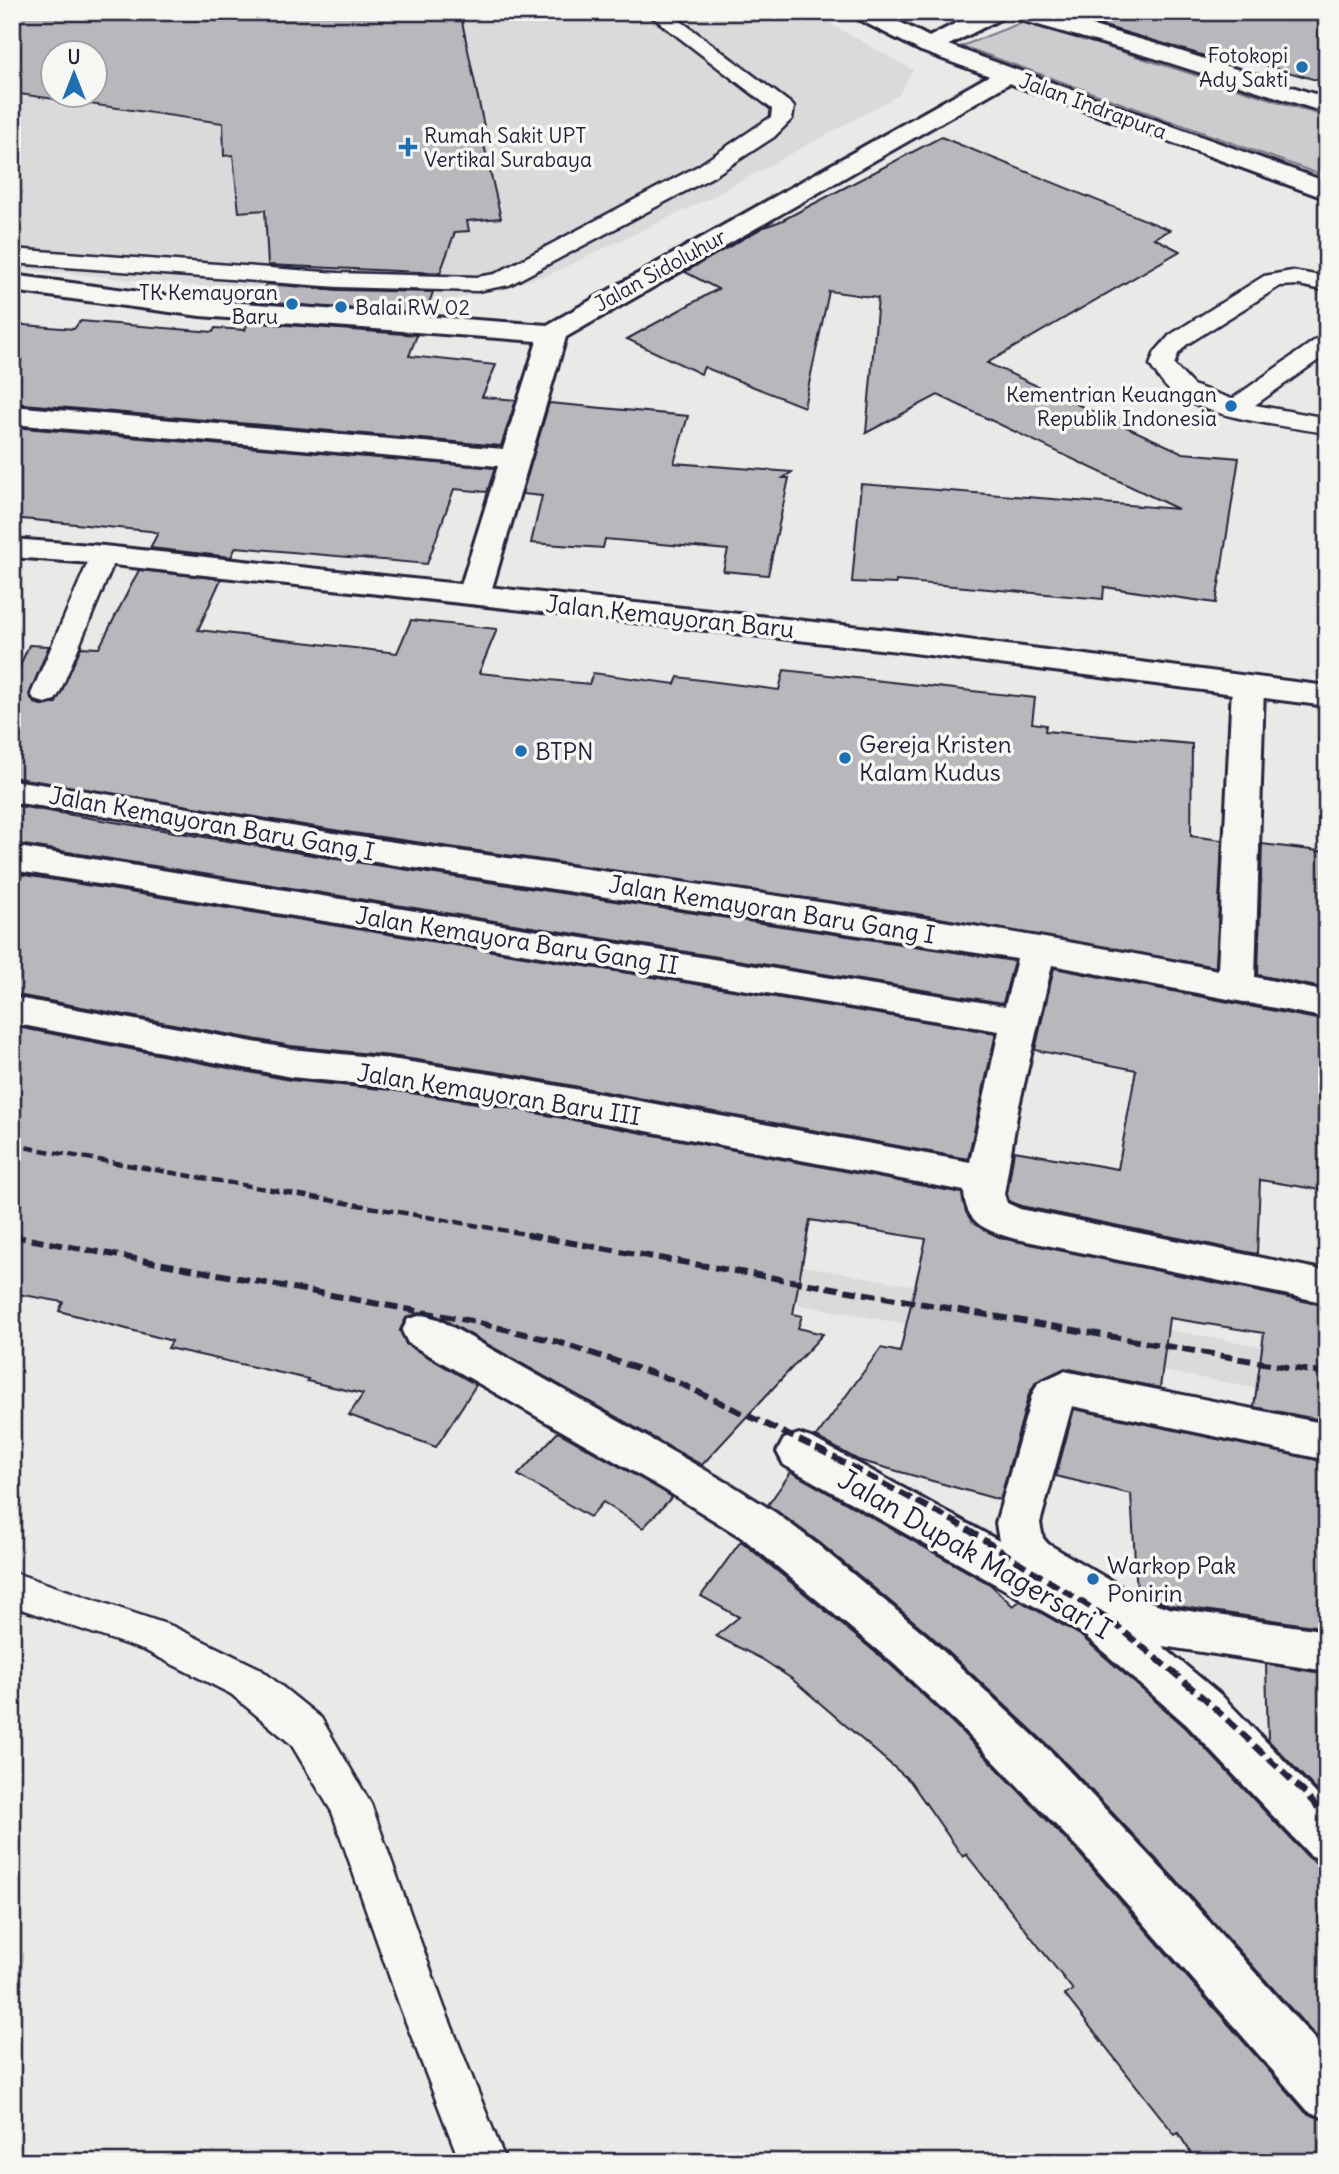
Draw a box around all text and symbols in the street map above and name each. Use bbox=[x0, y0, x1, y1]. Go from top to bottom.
north arrow bbox=[38, 38, 108, 108]
place label: Fotokopi Ady Sakti bbox=[1199, 42, 1288, 93]
text: U bbox=[68, 45, 80, 69]
marker: Fotokopi Ady Sakti bbox=[1294, 59, 1310, 75]
street label: Jalan Indrapura bbox=[1016, 67, 1170, 145]
place label: Rumah Sakit UPT Vertikal Surabaya bbox=[424, 122, 592, 173]
marker: Rumah Sakit UPT Vertikal Surabaya bbox=[398, 137, 418, 157]
street label: Jalan Sidoluhur bbox=[589, 222, 731, 317]
place label: TK Kemayoran Baru bbox=[139, 279, 278, 330]
place label: Balai RW 02 bbox=[355, 294, 470, 321]
marker: TK Kemayoran Baru bbox=[284, 296, 300, 312]
marker: Balai RW 02 bbox=[333, 299, 349, 315]
place label: Kementrian Keuangan Republik Indonesia bbox=[1006, 381, 1217, 432]
marker: Kementrian Keuangan Republik Indonesia bbox=[1223, 398, 1239, 414]
street label: Jalan Kemayoran Baru bbox=[544, 588, 796, 644]
place label: Gereja Kristen Kalam Kudus bbox=[859, 729, 1012, 787]
place label: BTPN bbox=[535, 736, 594, 766]
marker: BTPN bbox=[513, 743, 529, 759]
marker: Gereja Kristen Kalam Kudus bbox=[837, 750, 853, 766]
street label: Jalan Kemayoran Baru Gang I bbox=[47, 780, 377, 866]
street label: Jalan Kemayoran Baru Gang I bbox=[607, 868, 937, 950]
street label: Jalan Kemayora Baru Gang II bbox=[354, 900, 680, 980]
street label: Jalan Kemayoran Baru III bbox=[355, 1057, 643, 1131]
street label: Jalan Dupak Magersari I bbox=[832, 1461, 1118, 1647]
place label: Warkop Pak Ponirin bbox=[1107, 1550, 1236, 1608]
marker: Warkop Pak Ponirin bbox=[1085, 1571, 1101, 1587]

